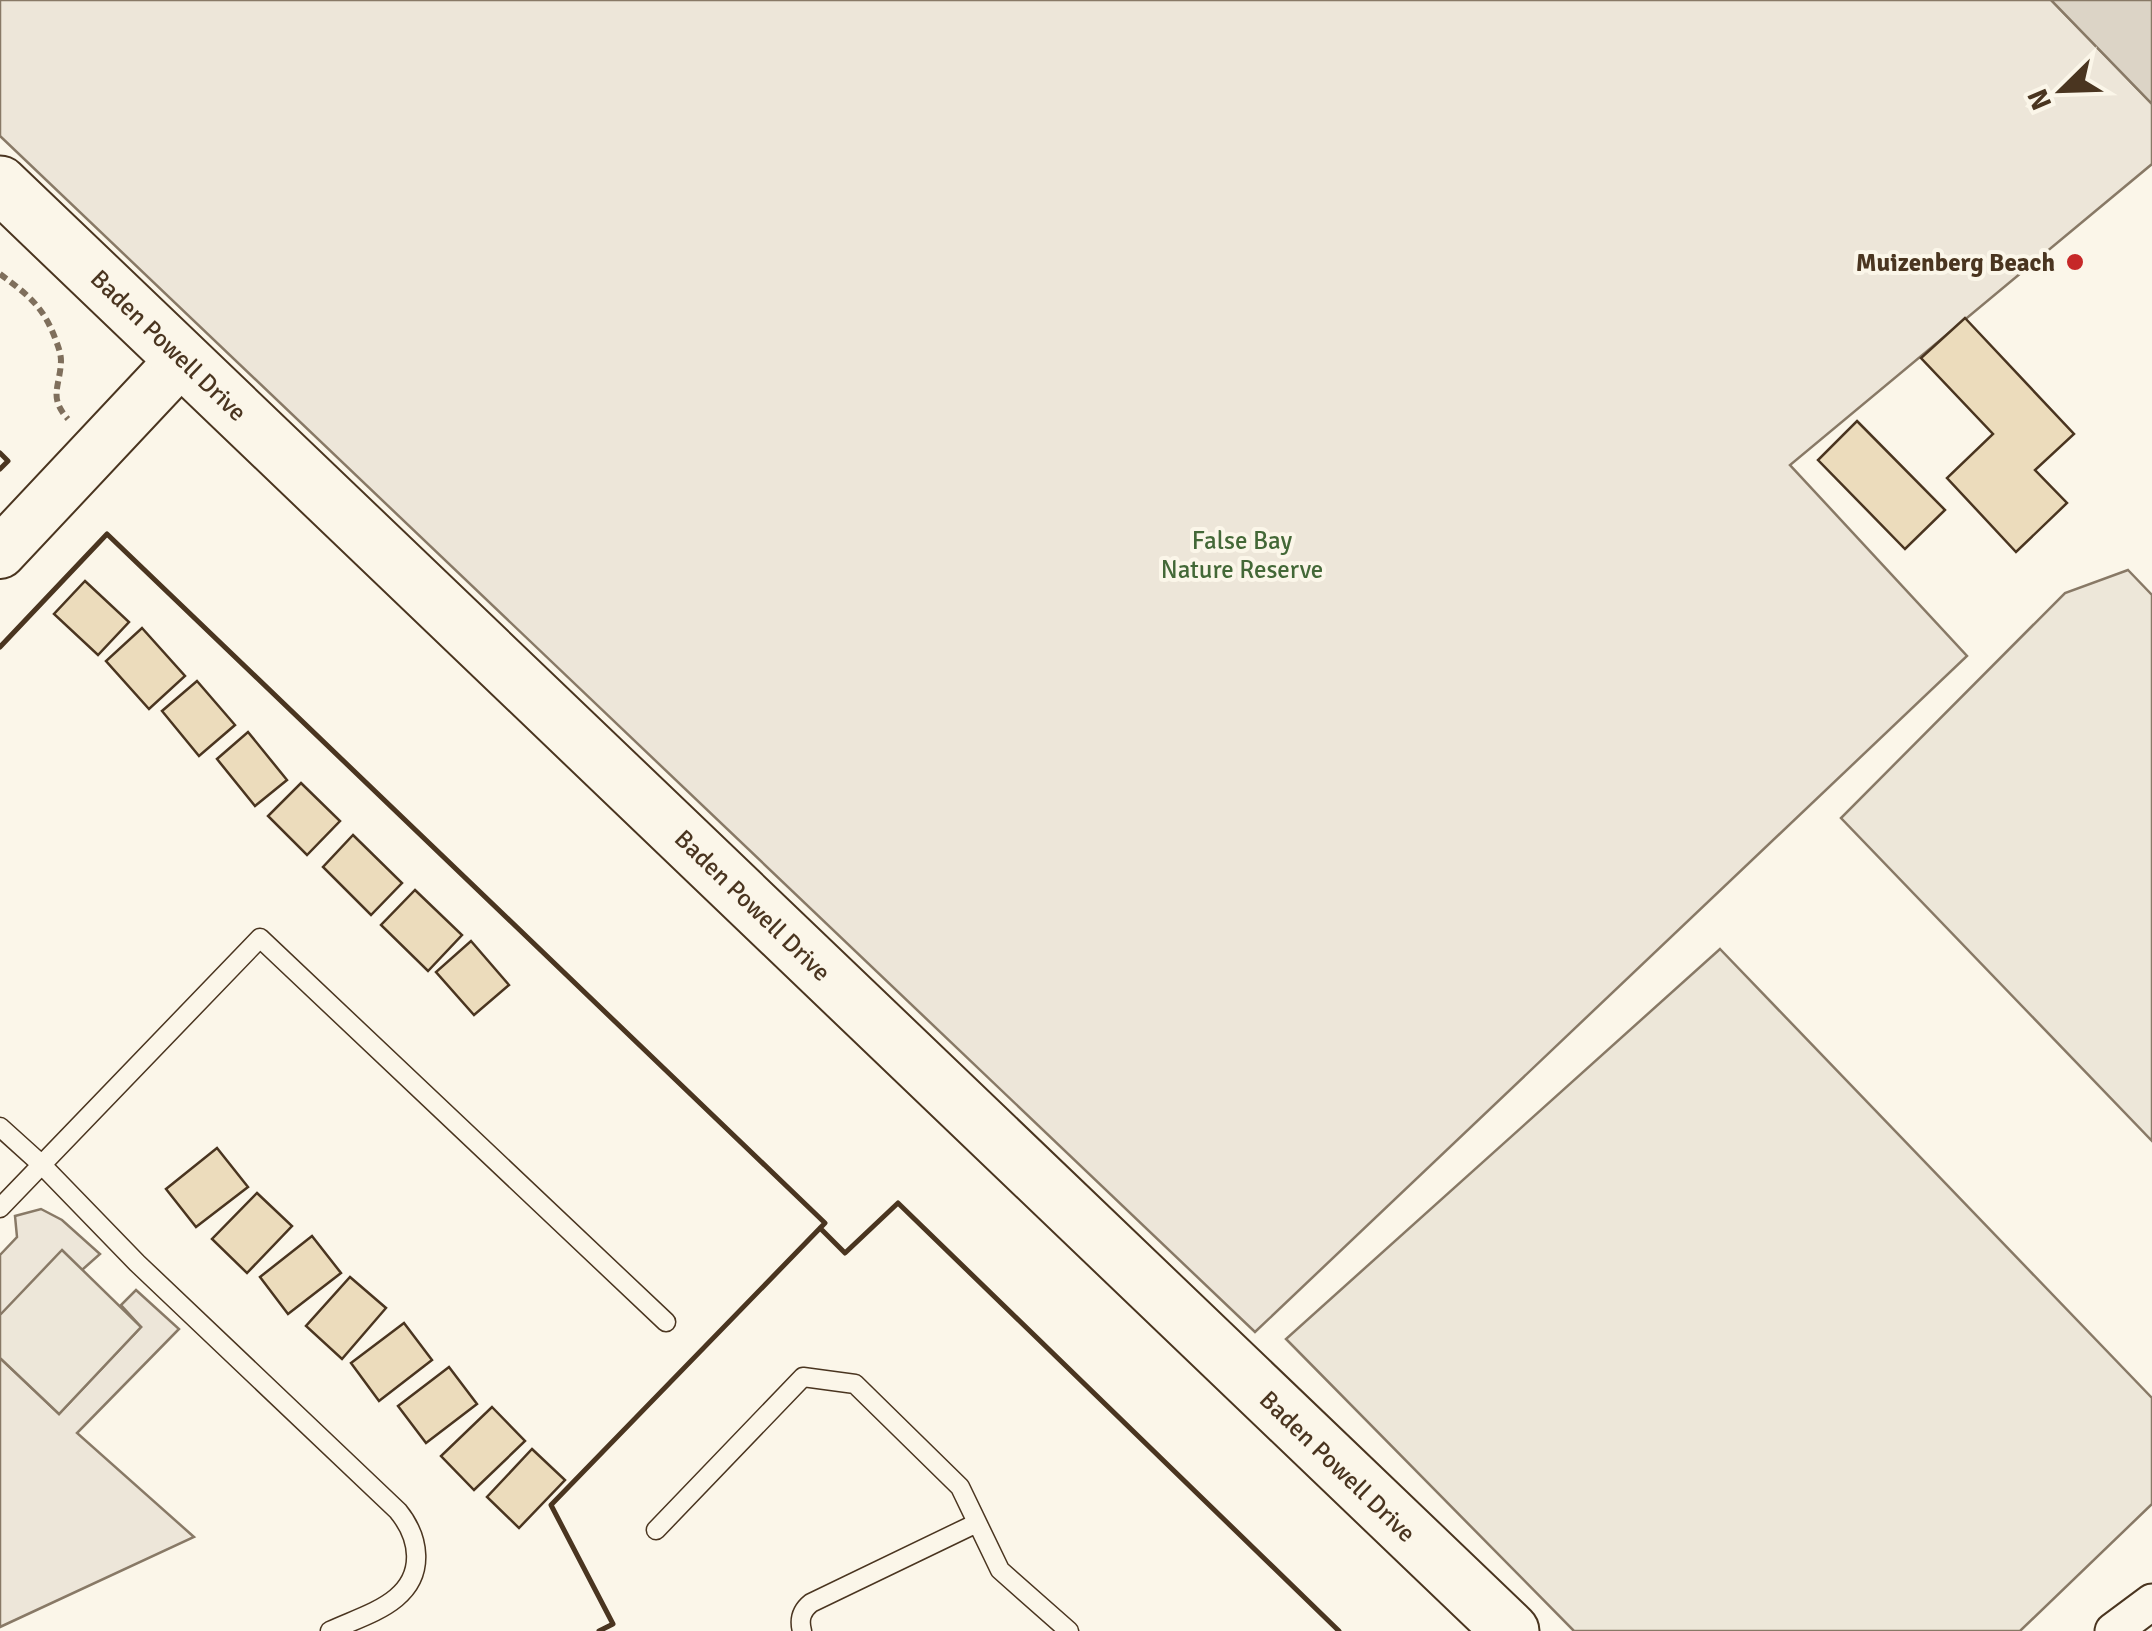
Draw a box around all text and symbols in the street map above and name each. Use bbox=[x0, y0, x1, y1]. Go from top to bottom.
north arrow bbox=[2012, 40, 2112, 140]
text: N bbox=[2020, 84, 2059, 115]
place label: Muizenberg Beach bbox=[1856, 247, 2055, 278]
marker: Muizenberg Beach bbox=[2064, 251, 2086, 273]
street label: Baden Powell Drive bbox=[84, 263, 253, 428]
park label: False Bay Nature Reserve bbox=[1161, 525, 1323, 585]
street label: Baden Powell Drive bbox=[668, 823, 837, 988]
street label: Baden Powell Drive bbox=[1253, 1384, 1422, 1549]

